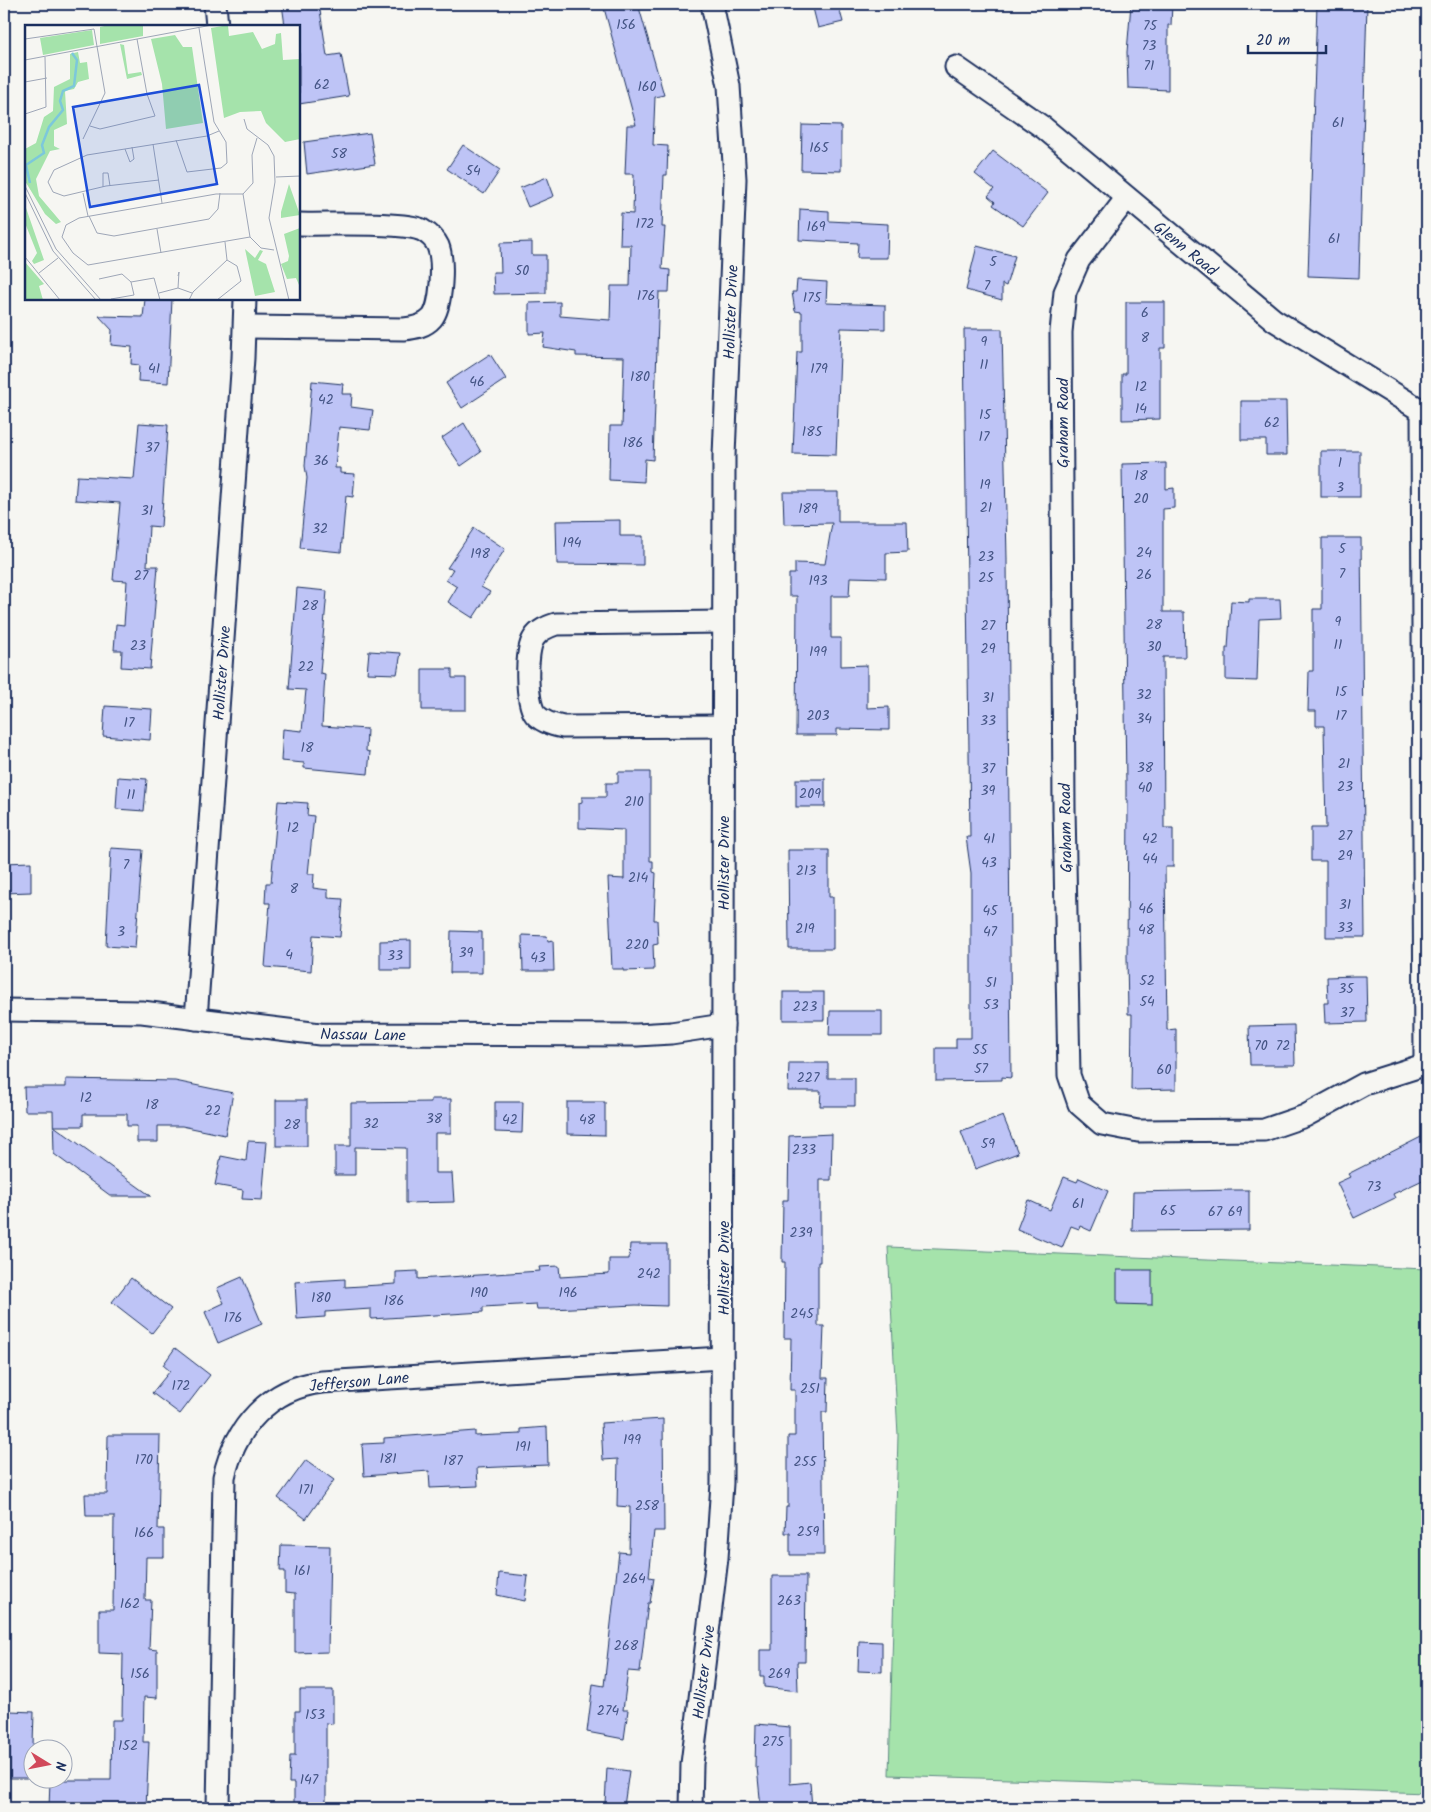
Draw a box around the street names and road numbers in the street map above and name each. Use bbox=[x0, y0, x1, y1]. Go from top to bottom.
street label: Glenn Road bbox=[1147, 215, 1223, 284]
street label: Hollister Drive bbox=[717, 264, 746, 360]
street label: Graham Road bbox=[1051, 377, 1076, 468]
street label: Hollister Drive bbox=[207, 625, 238, 721]
street label: Graham Road bbox=[1053, 782, 1080, 873]
street label: Hollister Drive bbox=[712, 816, 737, 910]
street label: Nassau Lane bbox=[320, 1022, 406, 1049]
street label: Hollister Drive bbox=[712, 1221, 737, 1315]
street label: Jefferson Lane bbox=[308, 1366, 410, 1399]
street label: Hollister Drive bbox=[686, 1624, 723, 1721]

